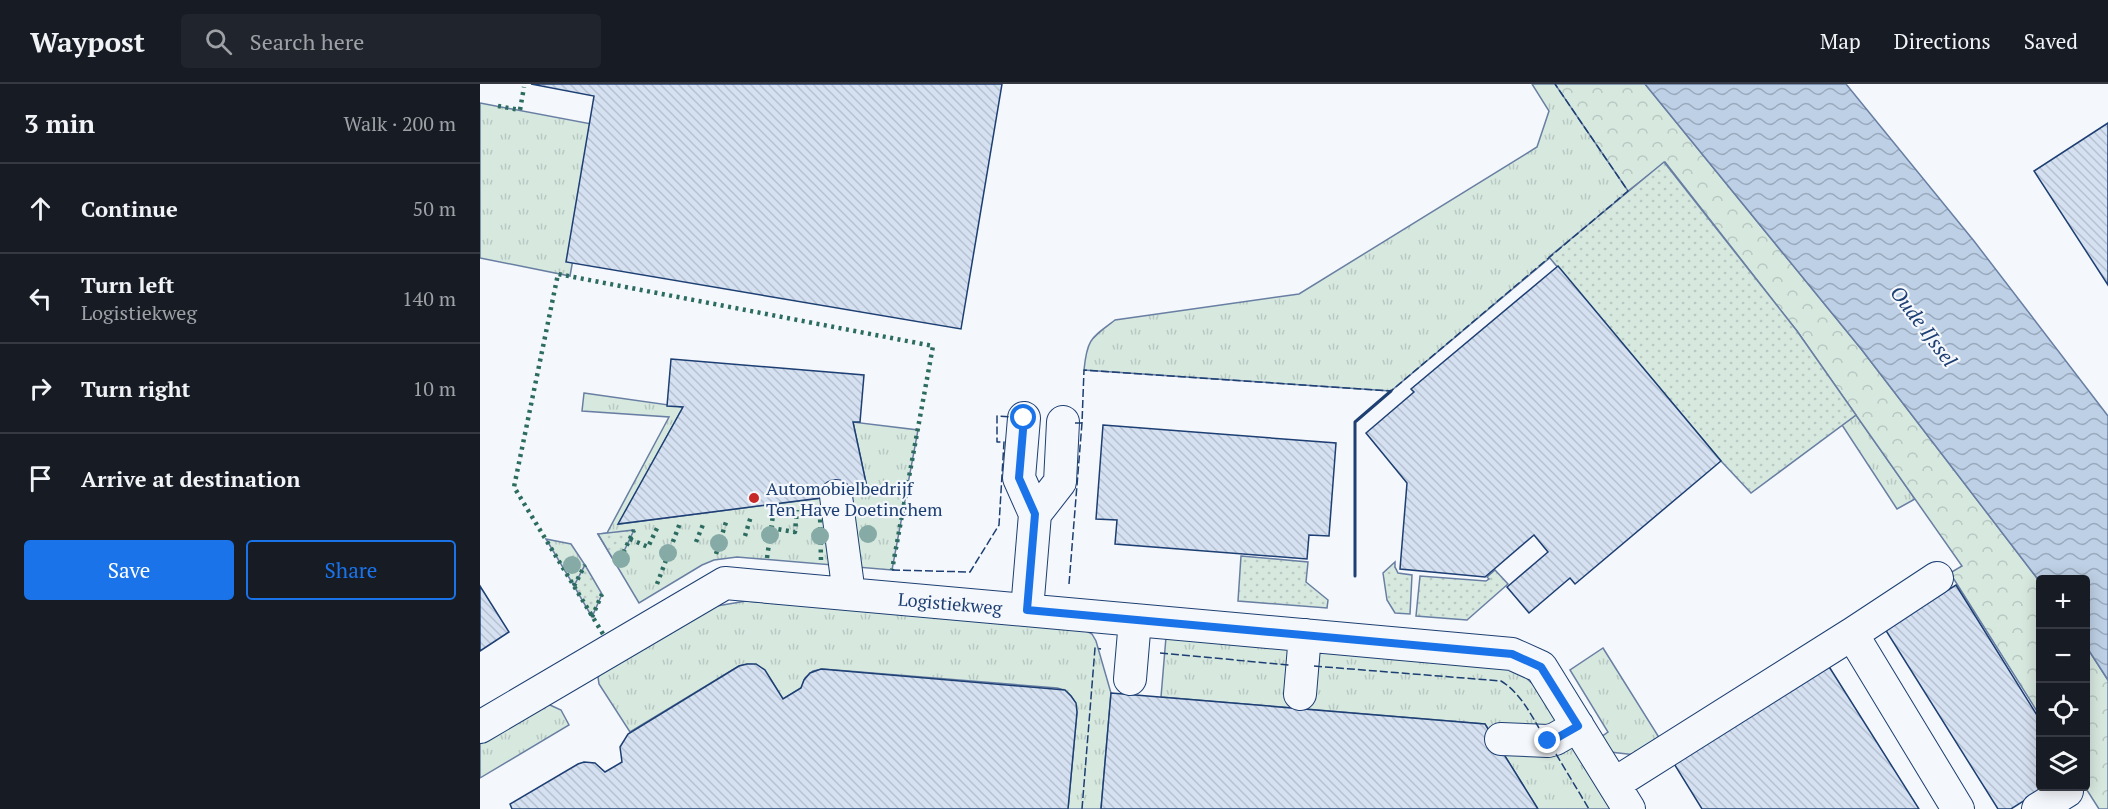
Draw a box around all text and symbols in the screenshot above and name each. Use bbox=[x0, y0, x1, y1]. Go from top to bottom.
search box bbox=[181, 14, 601, 68]
text: Waypost bbox=[30, 23, 145, 60]
icon: search bbox=[202, 25, 235, 58]
text: Search here bbox=[250, 27, 364, 56]
text: Map bbox=[1820, 27, 1861, 55]
text: Directions bbox=[1894, 27, 1991, 55]
text: Saved bbox=[2024, 27, 2078, 55]
text: 3 min bbox=[24, 106, 95, 140]
text: Walk · 200 m bbox=[344, 110, 456, 137]
icon: ahead bbox=[24, 192, 57, 225]
text: Continue bbox=[81, 194, 178, 223]
text: 50 m bbox=[413, 195, 456, 222]
text: Turn left bbox=[81, 270, 174, 299]
water label: Oude IJssel bbox=[1885, 280, 1964, 373]
icon: left bbox=[24, 282, 57, 315]
text: 140 m bbox=[402, 285, 456, 312]
text: Logistiekweg bbox=[81, 299, 197, 326]
icon: right bbox=[24, 372, 57, 405]
text: Turn right bbox=[81, 374, 190, 403]
text: 10 m bbox=[413, 375, 456, 402]
route start bbox=[1010, 404, 1036, 430]
icon: arrive bbox=[24, 462, 57, 495]
text: Arrive at destination bbox=[81, 464, 300, 493]
place label: Automobielbedrijf Ten Have Doetinchem bbox=[766, 476, 943, 521]
marker: Automobielbedrijf Ten Have Doetinchem bbox=[747, 491, 761, 505]
button: Save bbox=[24, 540, 234, 600]
button: Share bbox=[246, 540, 456, 600]
map controls bbox=[2036, 575, 2090, 791]
button: + bbox=[2036, 575, 2090, 629]
street label: Logistiekweg bbox=[897, 586, 1004, 620]
button: − bbox=[2036, 629, 2090, 683]
button: locate bbox=[2036, 683, 2090, 737]
route end bbox=[1534, 727, 1560, 753]
button: layers bbox=[2036, 737, 2090, 791]

